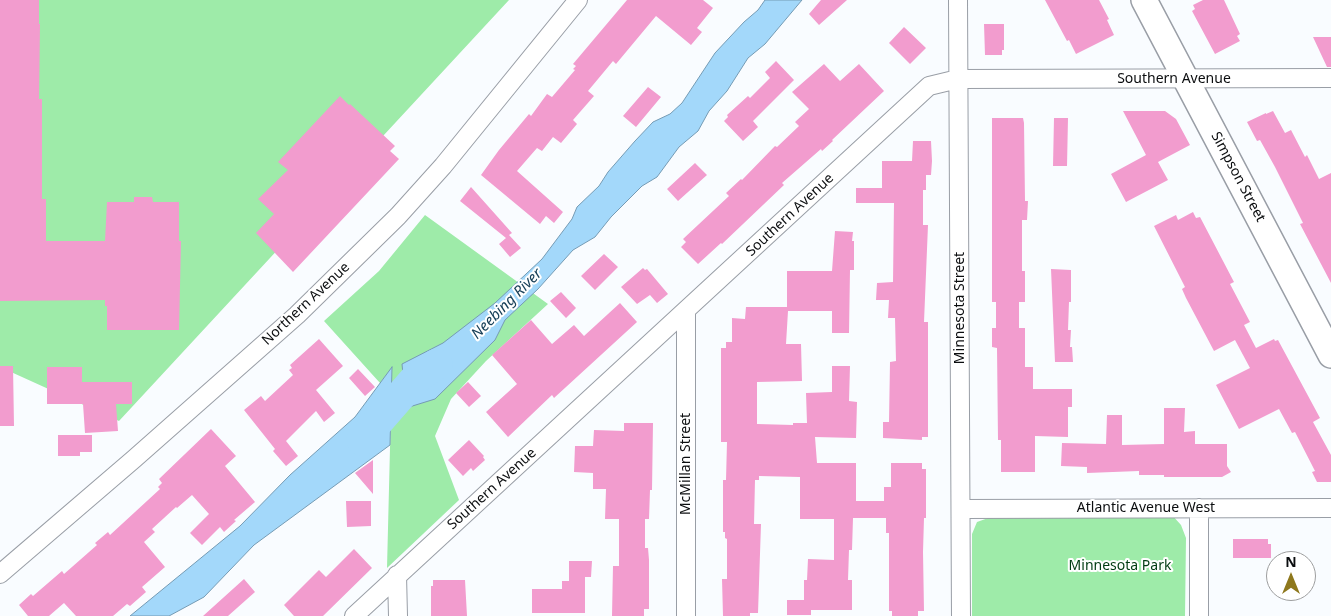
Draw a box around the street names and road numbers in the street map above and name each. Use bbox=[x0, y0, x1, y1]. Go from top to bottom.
street label: Southern Avenue bbox=[1117, 71, 1231, 87]
street label: Simpson Street bbox=[1207, 129, 1269, 225]
street label: Southern Avenue bbox=[743, 170, 837, 260]
street label: Minnesota Street bbox=[952, 252, 968, 364]
street label: Northern Avenue bbox=[259, 259, 353, 349]
street label: McMillan Street bbox=[678, 413, 694, 515]
street label: Southern Avenue bbox=[444, 445, 540, 533]
street label: Atlantic Avenue West bbox=[1077, 500, 1215, 516]

